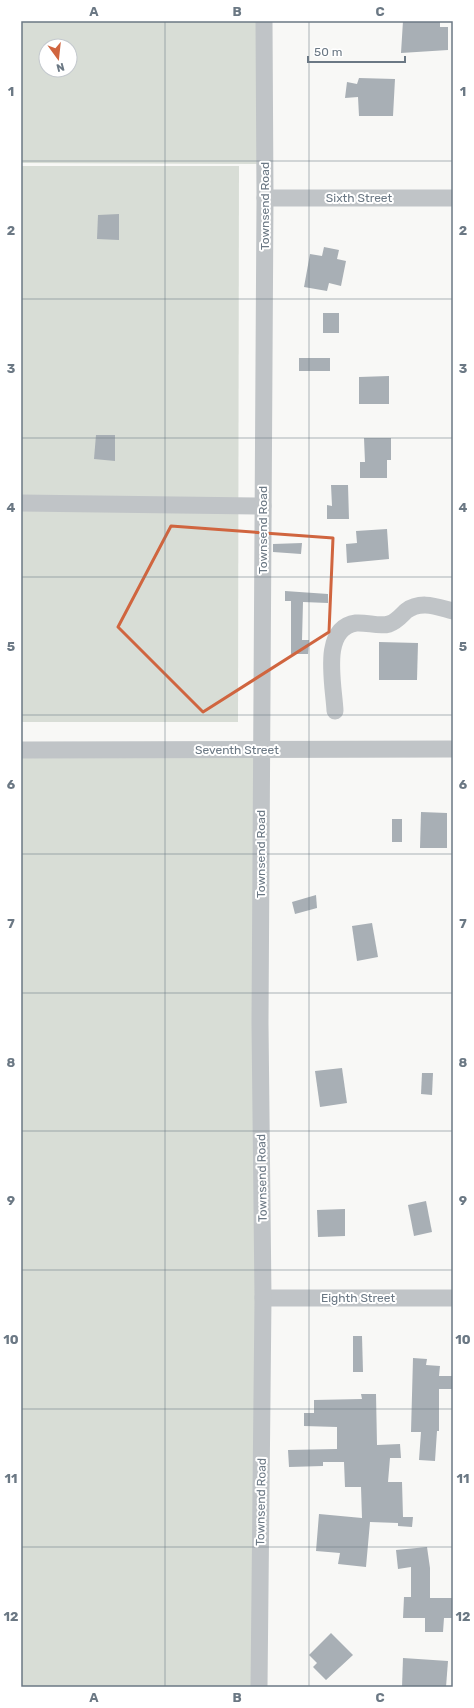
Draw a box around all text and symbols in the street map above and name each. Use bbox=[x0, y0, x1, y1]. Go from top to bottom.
text: A bbox=[89, 4, 99, 19]
text: B bbox=[232, 4, 242, 19]
text: C bbox=[375, 4, 385, 19]
north arrow bbox=[38, 38, 78, 78]
scale bar bbox=[308, 38, 405, 64]
text: 50 m bbox=[314, 45, 342, 59]
text: N bbox=[55, 60, 66, 75]
text: 1 bbox=[8, 84, 14, 99]
text: 1 bbox=[460, 84, 466, 99]
street label: Townsend Road bbox=[258, 162, 272, 250]
street label: Sixth Street bbox=[326, 191, 393, 205]
text: 2 bbox=[7, 223, 15, 238]
text: 2 bbox=[459, 223, 467, 238]
text: 3 bbox=[7, 361, 16, 376]
text: 3 bbox=[459, 361, 468, 376]
street label: Townsend Road bbox=[256, 486, 270, 574]
text: 4 bbox=[7, 500, 16, 515]
text: 4 bbox=[459, 500, 468, 515]
text: 5 bbox=[7, 639, 15, 654]
text: 5 bbox=[459, 639, 467, 654]
street label: Seventh Street bbox=[195, 743, 279, 757]
text: 6 bbox=[7, 777, 16, 792]
text: 6 bbox=[459, 777, 468, 792]
street label: Townsend Road bbox=[254, 810, 268, 898]
text: 7 bbox=[7, 916, 15, 931]
text: 7 bbox=[459, 916, 467, 931]
text: 8 bbox=[7, 1055, 16, 1070]
text: 8 bbox=[459, 1055, 468, 1070]
street label: Townsend Road bbox=[254, 1134, 270, 1222]
text: 9 bbox=[7, 1193, 15, 1208]
text: 9 bbox=[459, 1193, 467, 1208]
street label: Eighth Street bbox=[321, 1291, 395, 1305]
text: 10 bbox=[3, 1332, 19, 1347]
text: 10 bbox=[455, 1332, 471, 1347]
street label: Townsend Road bbox=[253, 1458, 269, 1546]
text: 11 bbox=[5, 1471, 17, 1486]
text: 11 bbox=[457, 1471, 469, 1486]
text: 12 bbox=[4, 1609, 18, 1624]
text: 12 bbox=[456, 1609, 470, 1624]
text: A bbox=[89, 1690, 99, 1705]
text: B bbox=[232, 1690, 242, 1705]
text: C bbox=[375, 1690, 385, 1705]

